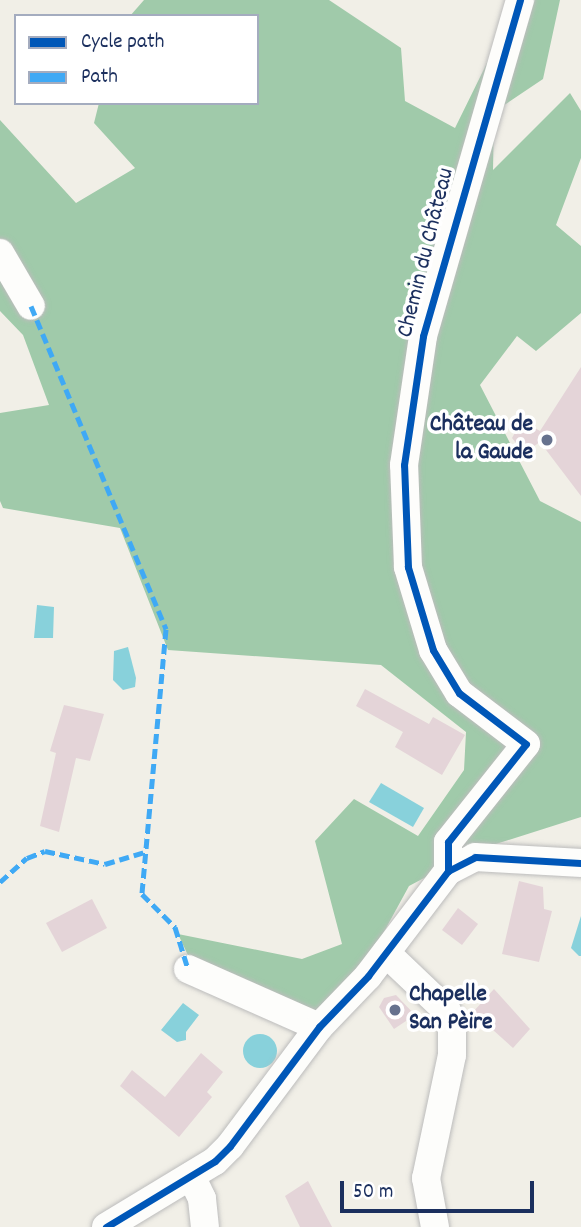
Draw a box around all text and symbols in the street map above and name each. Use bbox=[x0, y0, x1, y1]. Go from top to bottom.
legend bbox=[14, 14, 259, 105]
text: Cycle path bbox=[81, 28, 164, 58]
text: Path bbox=[81, 63, 118, 93]
street label: Chemin du Château bbox=[392, 165, 462, 341]
place label: Château de la Gaude bbox=[430, 412, 533, 468]
marker: Château de la Gaude bbox=[539, 432, 555, 448]
place label: Chapelle San Pèire bbox=[409, 982, 493, 1038]
marker: Chapelle San Pèire bbox=[387, 1002, 403, 1018]
scale bar bbox=[343, 1168, 537, 1212]
text: 50 m bbox=[353, 1178, 393, 1208]

